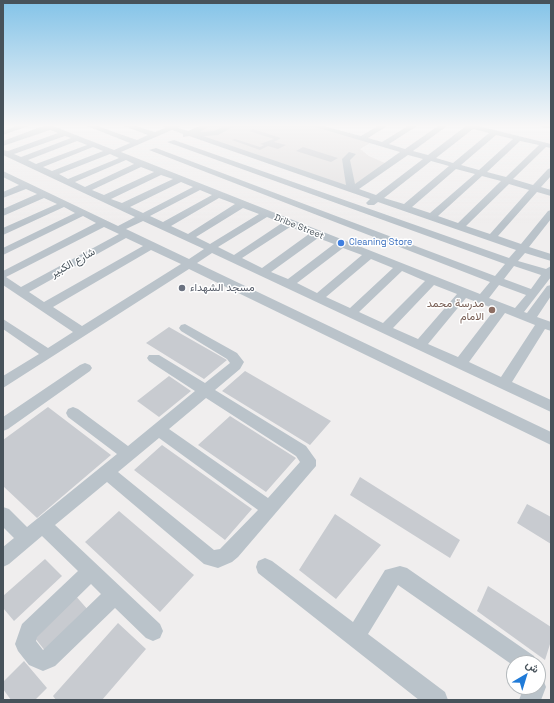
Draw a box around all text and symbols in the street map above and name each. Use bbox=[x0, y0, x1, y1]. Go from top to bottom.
street label: Dribe Street bbox=[273, 212, 325, 242]
marker: Cleaning Store bbox=[336, 238, 346, 248]
place label: Cleaning Store bbox=[349, 238, 412, 248]
street label: شارع الكبير bbox=[48, 245, 98, 281]
place label: مسجد الشهداء bbox=[190, 281, 255, 295]
marker: مسجد الشهداء bbox=[177, 283, 187, 293]
place label: مدرسة محمد الامام bbox=[427, 297, 484, 323]
marker: مدرسة محمد الامام bbox=[487, 305, 497, 315]
north arrow bbox=[506, 655, 546, 695]
text: ش bbox=[523, 657, 542, 676]

